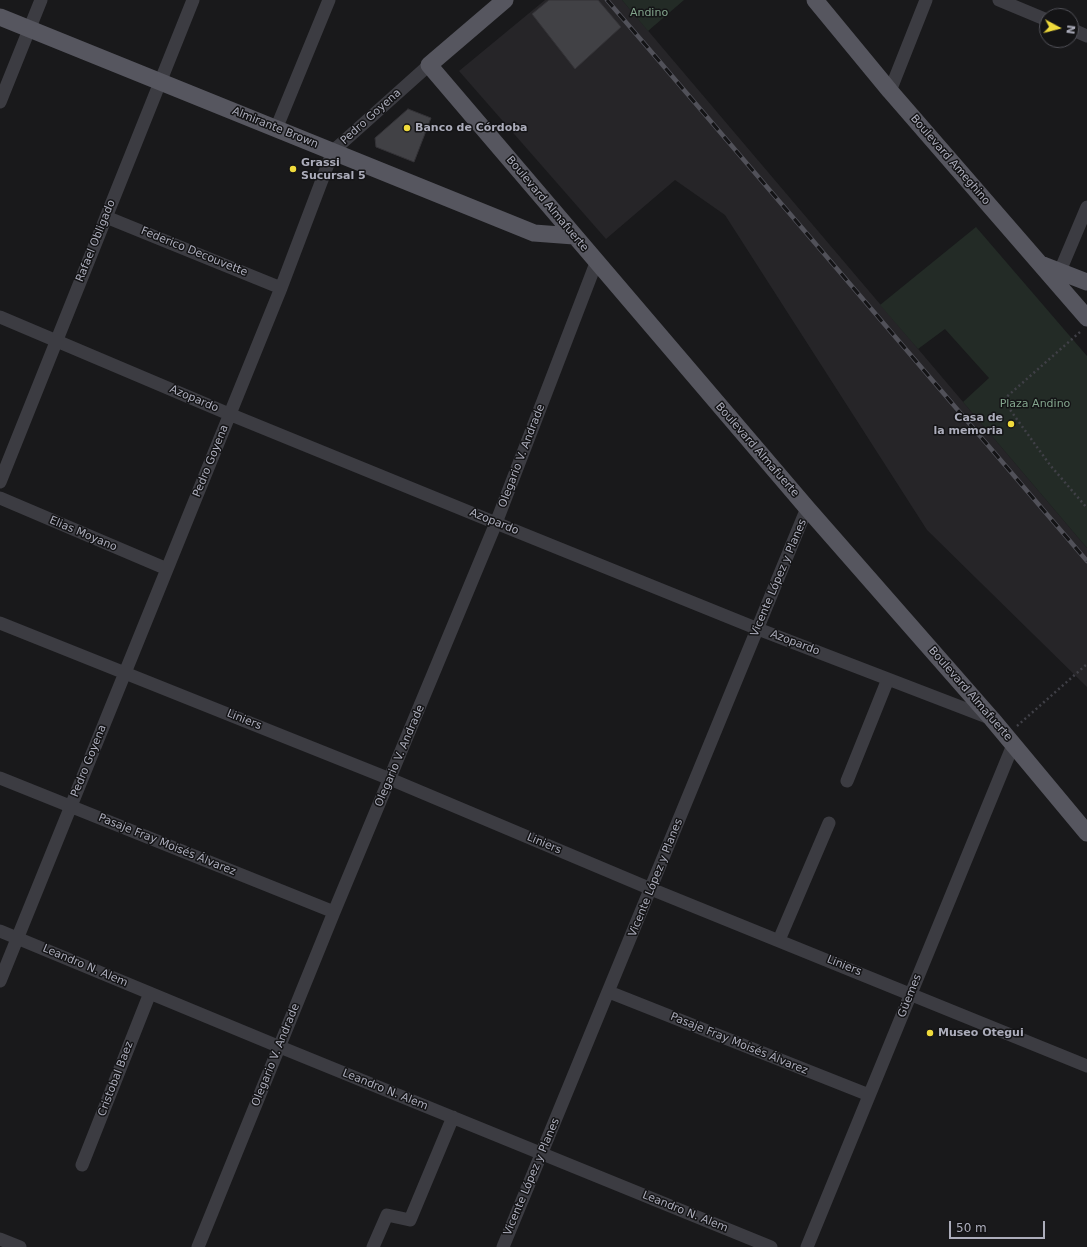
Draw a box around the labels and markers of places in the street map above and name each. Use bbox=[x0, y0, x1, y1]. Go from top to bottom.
place label: Banco de Córdoba bbox=[415, 121, 527, 135]
marker: Banco de Córdoba bbox=[402, 123, 412, 133]
place label: Grassi Sucursal 5 bbox=[301, 156, 366, 182]
marker: Grassi Sucursal 5 bbox=[288, 164, 298, 174]
place label: Casa de la memoria bbox=[933, 411, 1003, 437]
marker: Casa de la memoria bbox=[1006, 419, 1016, 429]
place label: Museo Otegui bbox=[938, 1026, 1024, 1040]
marker: Museo Otegui bbox=[925, 1028, 935, 1038]

